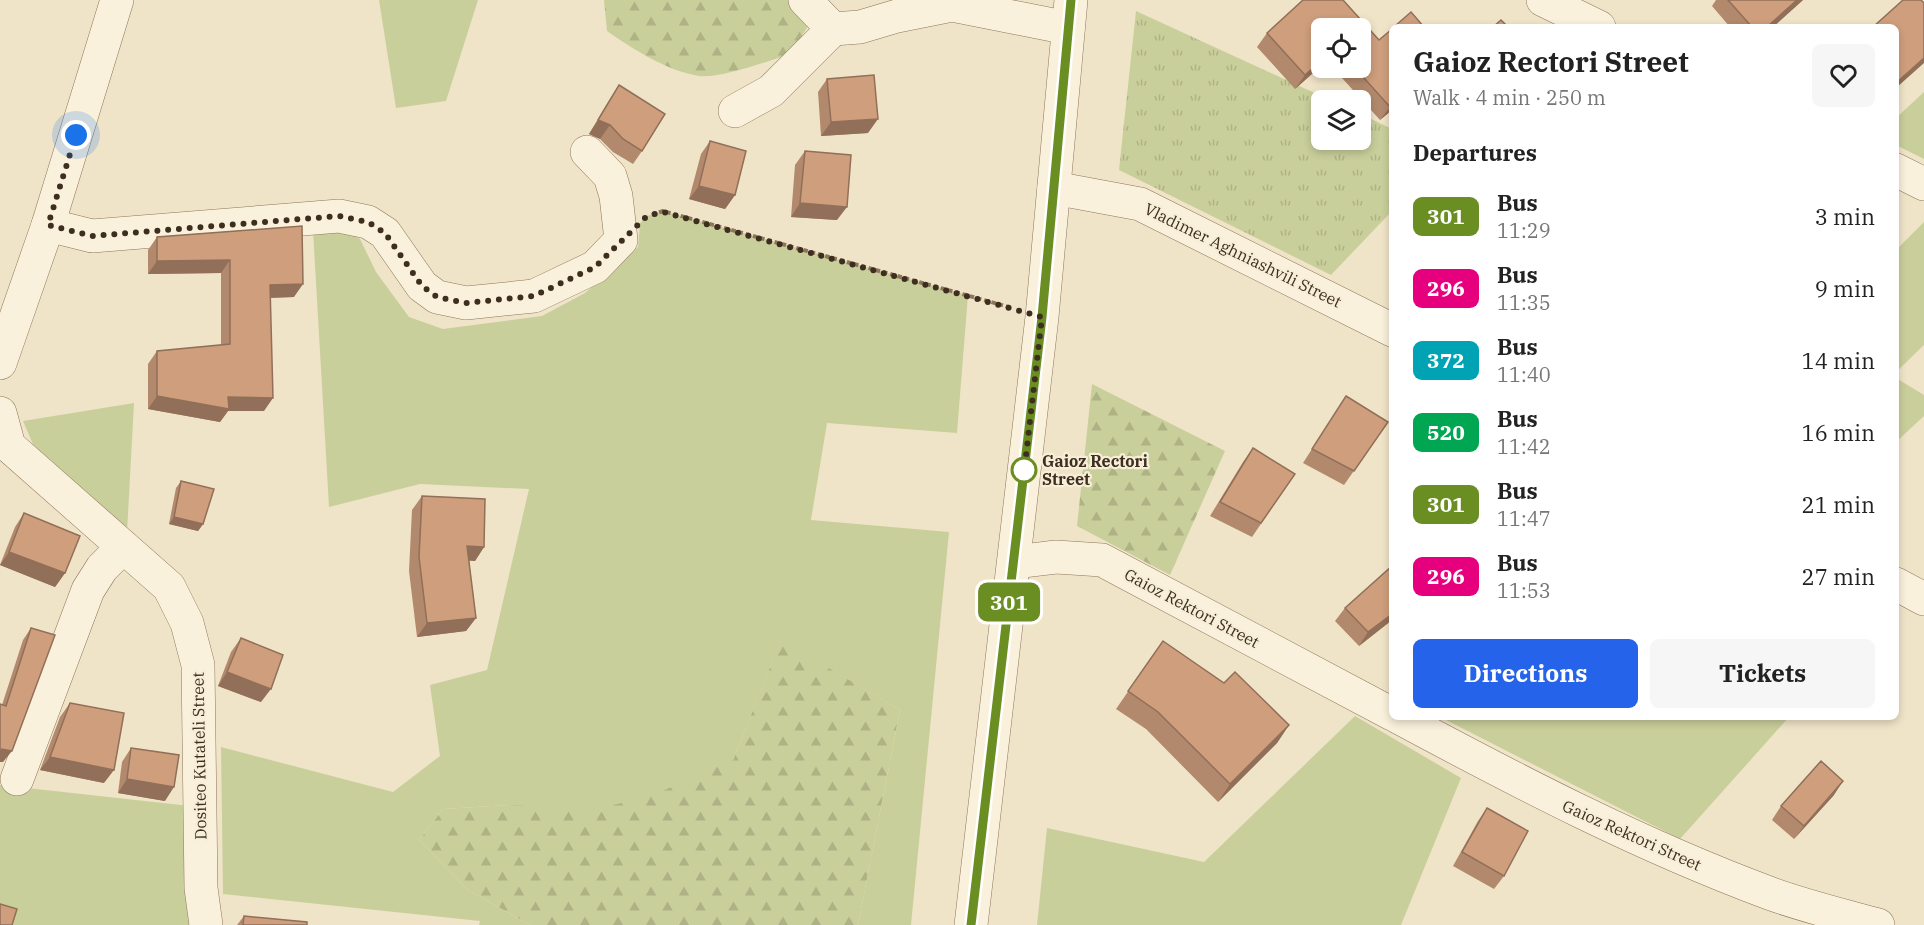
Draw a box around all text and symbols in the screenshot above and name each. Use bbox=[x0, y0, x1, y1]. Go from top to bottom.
map controls bbox=[1311, 18, 1371, 150]
button: locate bbox=[1311, 18, 1371, 78]
text: Gaioz Rectori Street bbox=[1413, 43, 1689, 80]
button: heart bbox=[1812, 44, 1875, 107]
text: Walk · 4 min · 250 m bbox=[1413, 84, 1606, 111]
button: layers bbox=[1311, 90, 1371, 150]
your location bbox=[61, 120, 91, 150]
text: Departures bbox=[1413, 138, 1537, 167]
text: Bus bbox=[1497, 188, 1538, 217]
street label: Vladimer Aghniashvili Street bbox=[1141, 198, 1345, 312]
text: 301 bbox=[1427, 202, 1465, 230]
text: 3 min bbox=[1815, 202, 1875, 231]
text: 11:29 bbox=[1497, 217, 1551, 244]
text: Bus bbox=[1497, 260, 1538, 289]
text: 296 bbox=[1427, 274, 1465, 302]
text: 9 min bbox=[1815, 274, 1875, 303]
text: 11:35 bbox=[1497, 289, 1551, 316]
text: Bus bbox=[1497, 332, 1538, 361]
text: 372 bbox=[1427, 346, 1465, 374]
text: 14 min bbox=[1802, 346, 1875, 375]
text: 11:40 bbox=[1497, 361, 1551, 388]
text: Bus bbox=[1497, 404, 1538, 433]
text: 520 bbox=[1427, 418, 1465, 446]
text: 16 min bbox=[1802, 418, 1875, 447]
text: 11:42 bbox=[1497, 433, 1551, 460]
place label: Gaioz Rectori Street bbox=[1042, 451, 1148, 489]
marker: Gaioz Rectori Street bbox=[1011, 457, 1037, 483]
text: Bus bbox=[1497, 476, 1538, 505]
text: 301 bbox=[1427, 490, 1465, 518]
text: 21 min bbox=[1802, 490, 1875, 519]
text: 11:47 bbox=[1497, 505, 1551, 532]
text: Bus bbox=[1497, 548, 1538, 577]
text: 296 bbox=[1427, 562, 1465, 590]
text: 27 min bbox=[1802, 562, 1875, 591]
street label: Gaioz Rektori Street bbox=[1121, 564, 1263, 652]
text: 11:53 bbox=[1497, 577, 1551, 604]
line badge: 301 bbox=[974, 582, 1044, 622]
text: 301 bbox=[990, 588, 1028, 616]
button: Directions bbox=[1413, 639, 1638, 708]
button: Tickets bbox=[1650, 639, 1875, 708]
street label: Dositeo Kutateli Street bbox=[188, 672, 210, 840]
street label: Gaioz Rektori Street bbox=[1559, 795, 1705, 875]

